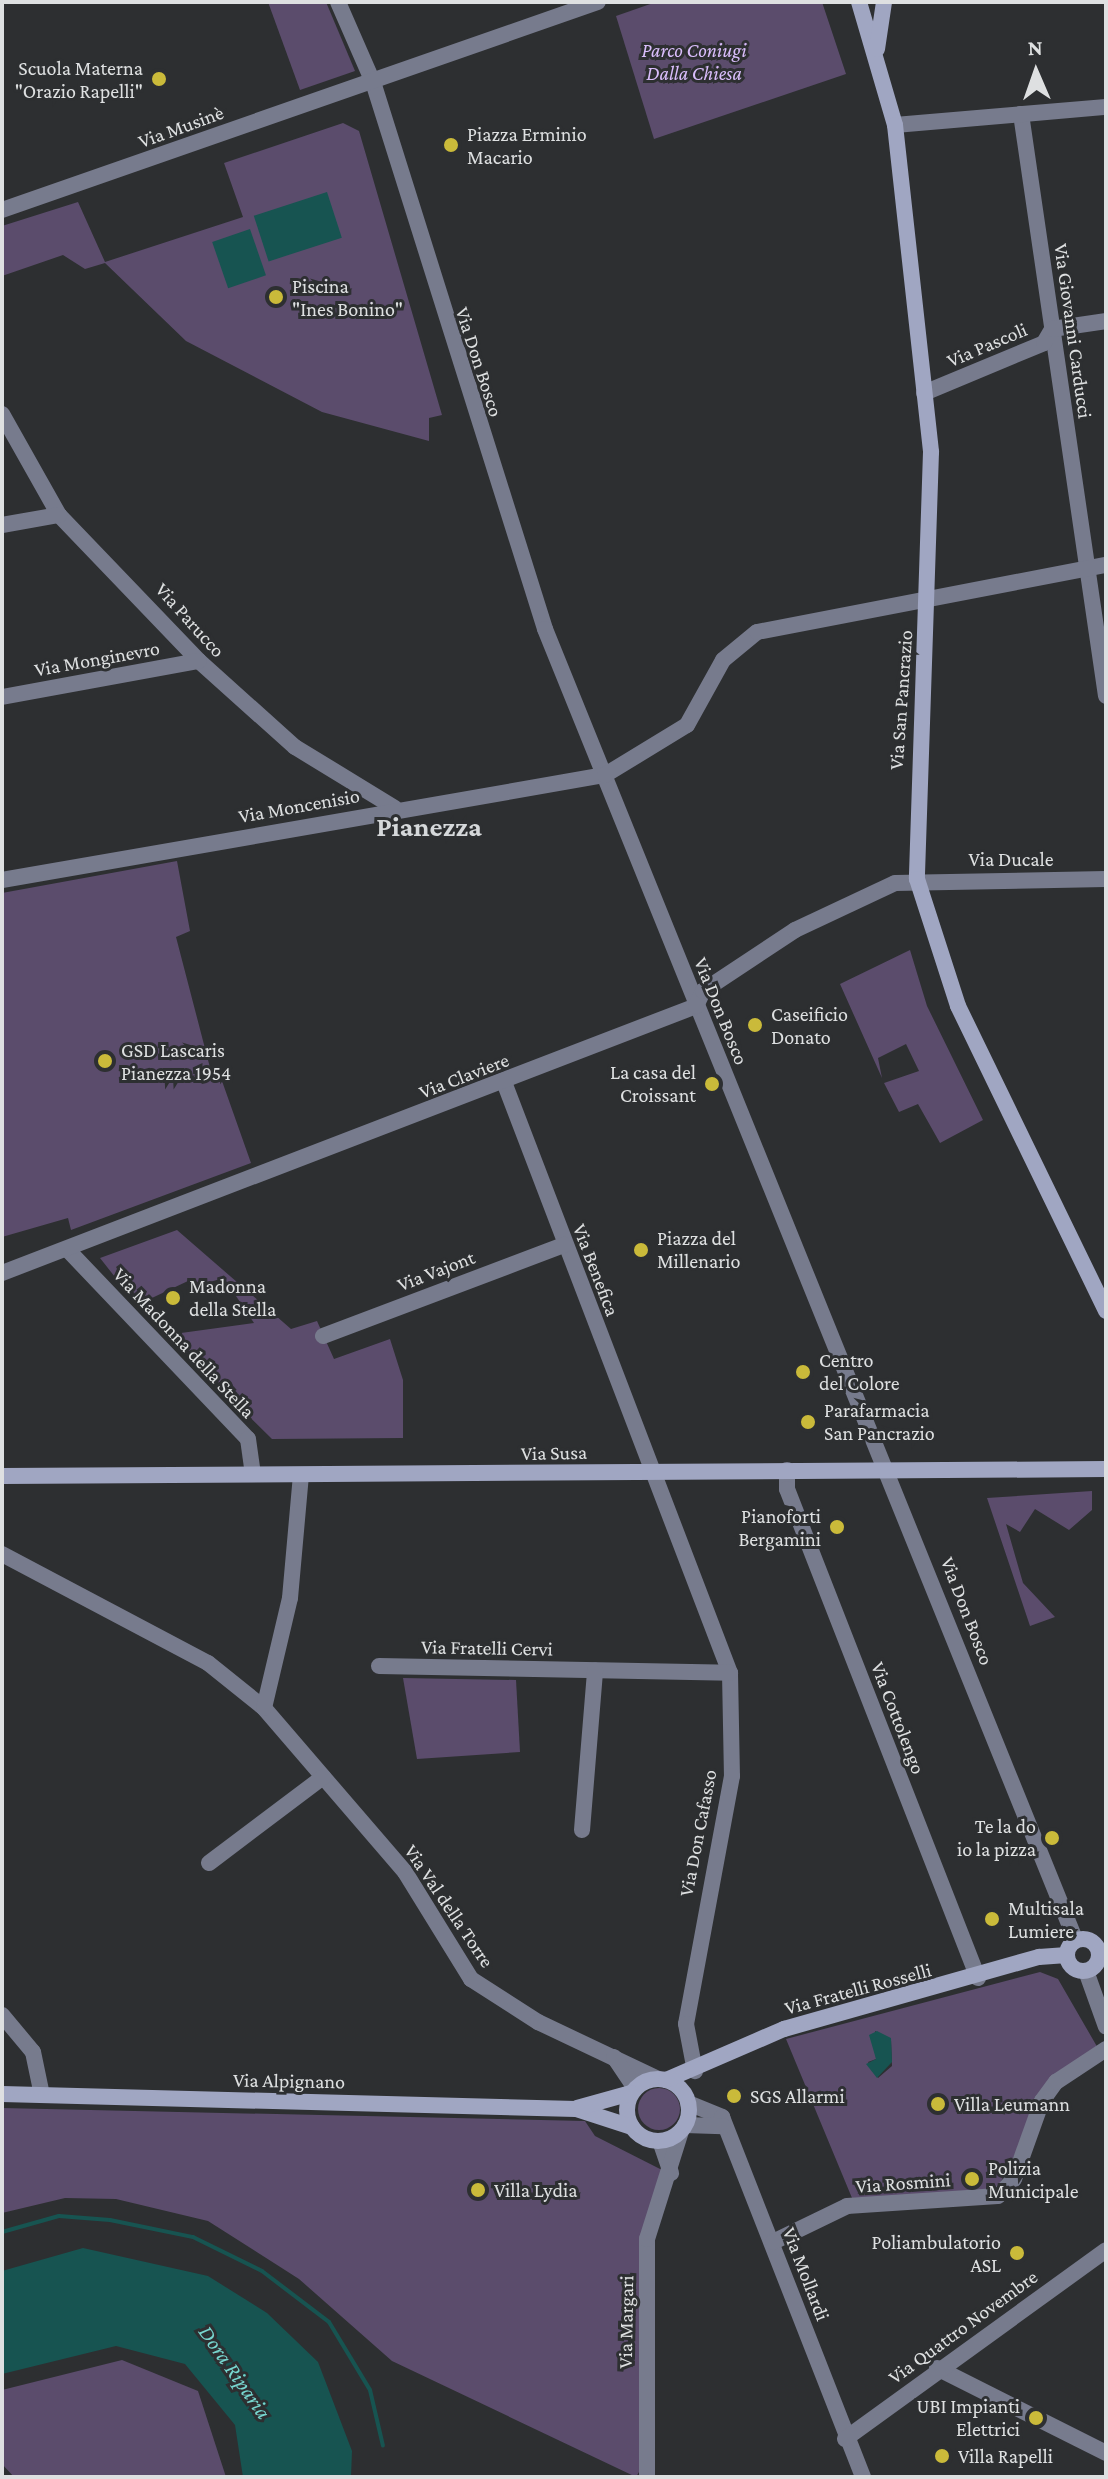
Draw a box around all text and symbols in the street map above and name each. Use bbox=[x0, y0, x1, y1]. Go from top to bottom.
north arrow bbox=[996, 32, 1076, 112]
text: N bbox=[1027, 35, 1043, 60]
park label: Parco Coniugi Dalla Chiesa bbox=[641, 39, 747, 86]
place label: Scuola Materna "Orazio Rapelli" bbox=[15, 56, 143, 103]
marker: Scuola Materna "Orazio Rapelli" bbox=[150, 70, 168, 88]
street label: Via Musinè bbox=[135, 100, 227, 154]
place label: Piazza Erminio Macario bbox=[467, 122, 587, 169]
marker: Piazza Erminio Macario bbox=[442, 136, 460, 154]
street label: Via Giovanni Carducci bbox=[1049, 242, 1097, 420]
place label: Piscina "Ines Bonino" bbox=[292, 274, 403, 321]
marker: Piscina "Ines Bonino" bbox=[267, 288, 285, 306]
street label: Via Don Bosco bbox=[450, 304, 508, 420]
street label: Via Pascoli bbox=[943, 317, 1031, 373]
street label: Via Parucco bbox=[150, 578, 230, 662]
street label: Via San Pancrazio bbox=[884, 629, 918, 771]
street label: Via Monginevro bbox=[32, 636, 162, 682]
street label: Via Moncenisio bbox=[237, 784, 361, 828]
district label: Pianezza bbox=[376, 810, 482, 844]
street label: Via Ducale bbox=[969, 847, 1053, 871]
street label: Via Don Bosco bbox=[689, 954, 753, 1068]
place label: Caseificio Donato bbox=[771, 1002, 848, 1049]
marker: Caseificio Donato bbox=[746, 1016, 764, 1034]
place label: GSD Lascaris Pianezza 1954 bbox=[121, 1038, 231, 1085]
street label: Via Claviere bbox=[416, 1048, 512, 1104]
marker: GSD Lascaris Pianezza 1954 bbox=[96, 1052, 114, 1070]
place label: La casa del Croissant bbox=[610, 1060, 696, 1107]
marker: La casa del Croissant bbox=[703, 1075, 721, 1093]
street label: Via Benefica bbox=[567, 1220, 625, 1320]
place label: Piazza del Millenario bbox=[657, 1226, 740, 1273]
marker: Piazza del Millenario bbox=[632, 1241, 650, 1259]
street label: Via Vajont bbox=[394, 1245, 478, 1297]
street label: Via Madonna della Stella bbox=[108, 1263, 260, 1423]
place label: Madonna della Stella bbox=[189, 1274, 276, 1321]
marker: Madonna della Stella bbox=[164, 1289, 182, 1307]
place label: Centro del Colore bbox=[819, 1348, 900, 1395]
marker: Centro del Colore bbox=[794, 1363, 812, 1381]
place label: Parafarmacia San Pancrazio bbox=[824, 1398, 935, 1445]
marker: Parafarmacia San Pancrazio bbox=[799, 1413, 817, 1431]
street label: Via Susa bbox=[521, 1440, 587, 1466]
place label: Pianoforti Bergamini bbox=[738, 1504, 821, 1551]
marker: Pianoforti Bergamini bbox=[828, 1518, 846, 1536]
street label: Via Don Bosco bbox=[935, 1554, 999, 1668]
street label: Via Fratelli Cervi bbox=[421, 1635, 553, 1661]
street label: Via Cottolengo bbox=[866, 1658, 930, 1778]
street label: Via Don Cafasso bbox=[674, 1767, 722, 1899]
place label: Te la do io la pizza bbox=[957, 1814, 1036, 1861]
marker: Te la do io la pizza bbox=[1043, 1829, 1061, 1847]
street label: Via Val della Torre bbox=[399, 1840, 499, 1972]
place label: Multisala Lumiere bbox=[1008, 1896, 1084, 1943]
marker: Multisala Lumiere bbox=[983, 1910, 1001, 1928]
street label: Via Fratelli Rosselli bbox=[782, 1958, 934, 2020]
street label: Via Alpignano bbox=[233, 2068, 345, 2094]
place label: SGS Allarmi bbox=[750, 2084, 845, 2108]
marker: SGS Allarmi bbox=[725, 2087, 743, 2105]
place label: Villa Leumann bbox=[954, 2092, 1070, 2116]
marker: Villa Leumann bbox=[929, 2095, 947, 2113]
place label: Polizia Municipale bbox=[988, 2156, 1079, 2203]
street label: Via Rosmini bbox=[855, 2168, 951, 2198]
marker: Polizia Municipale bbox=[963, 2170, 981, 2188]
place label: Villa Lydia bbox=[494, 2178, 577, 2202]
marker: Villa Lydia bbox=[469, 2181, 487, 2199]
street label: Via Mollardi bbox=[777, 2224, 835, 2324]
place label: Poliambulatorio ASL bbox=[872, 2230, 1001, 2277]
marker: Poliambulatorio ASL bbox=[1008, 2244, 1026, 2262]
street label: Via Quattro Novembre bbox=[884, 2265, 1042, 2389]
street label: Via Margari bbox=[613, 2275, 639, 2369]
water label: Dora Riparia bbox=[193, 2320, 277, 2424]
place label: UBI Impianti Elettrici bbox=[917, 2394, 1020, 2441]
marker: UBI Impianti Elettrici bbox=[1027, 2409, 1045, 2427]
place label: Villa Rapelli bbox=[958, 2444, 1053, 2468]
marker: Villa Rapelli bbox=[933, 2447, 951, 2465]

